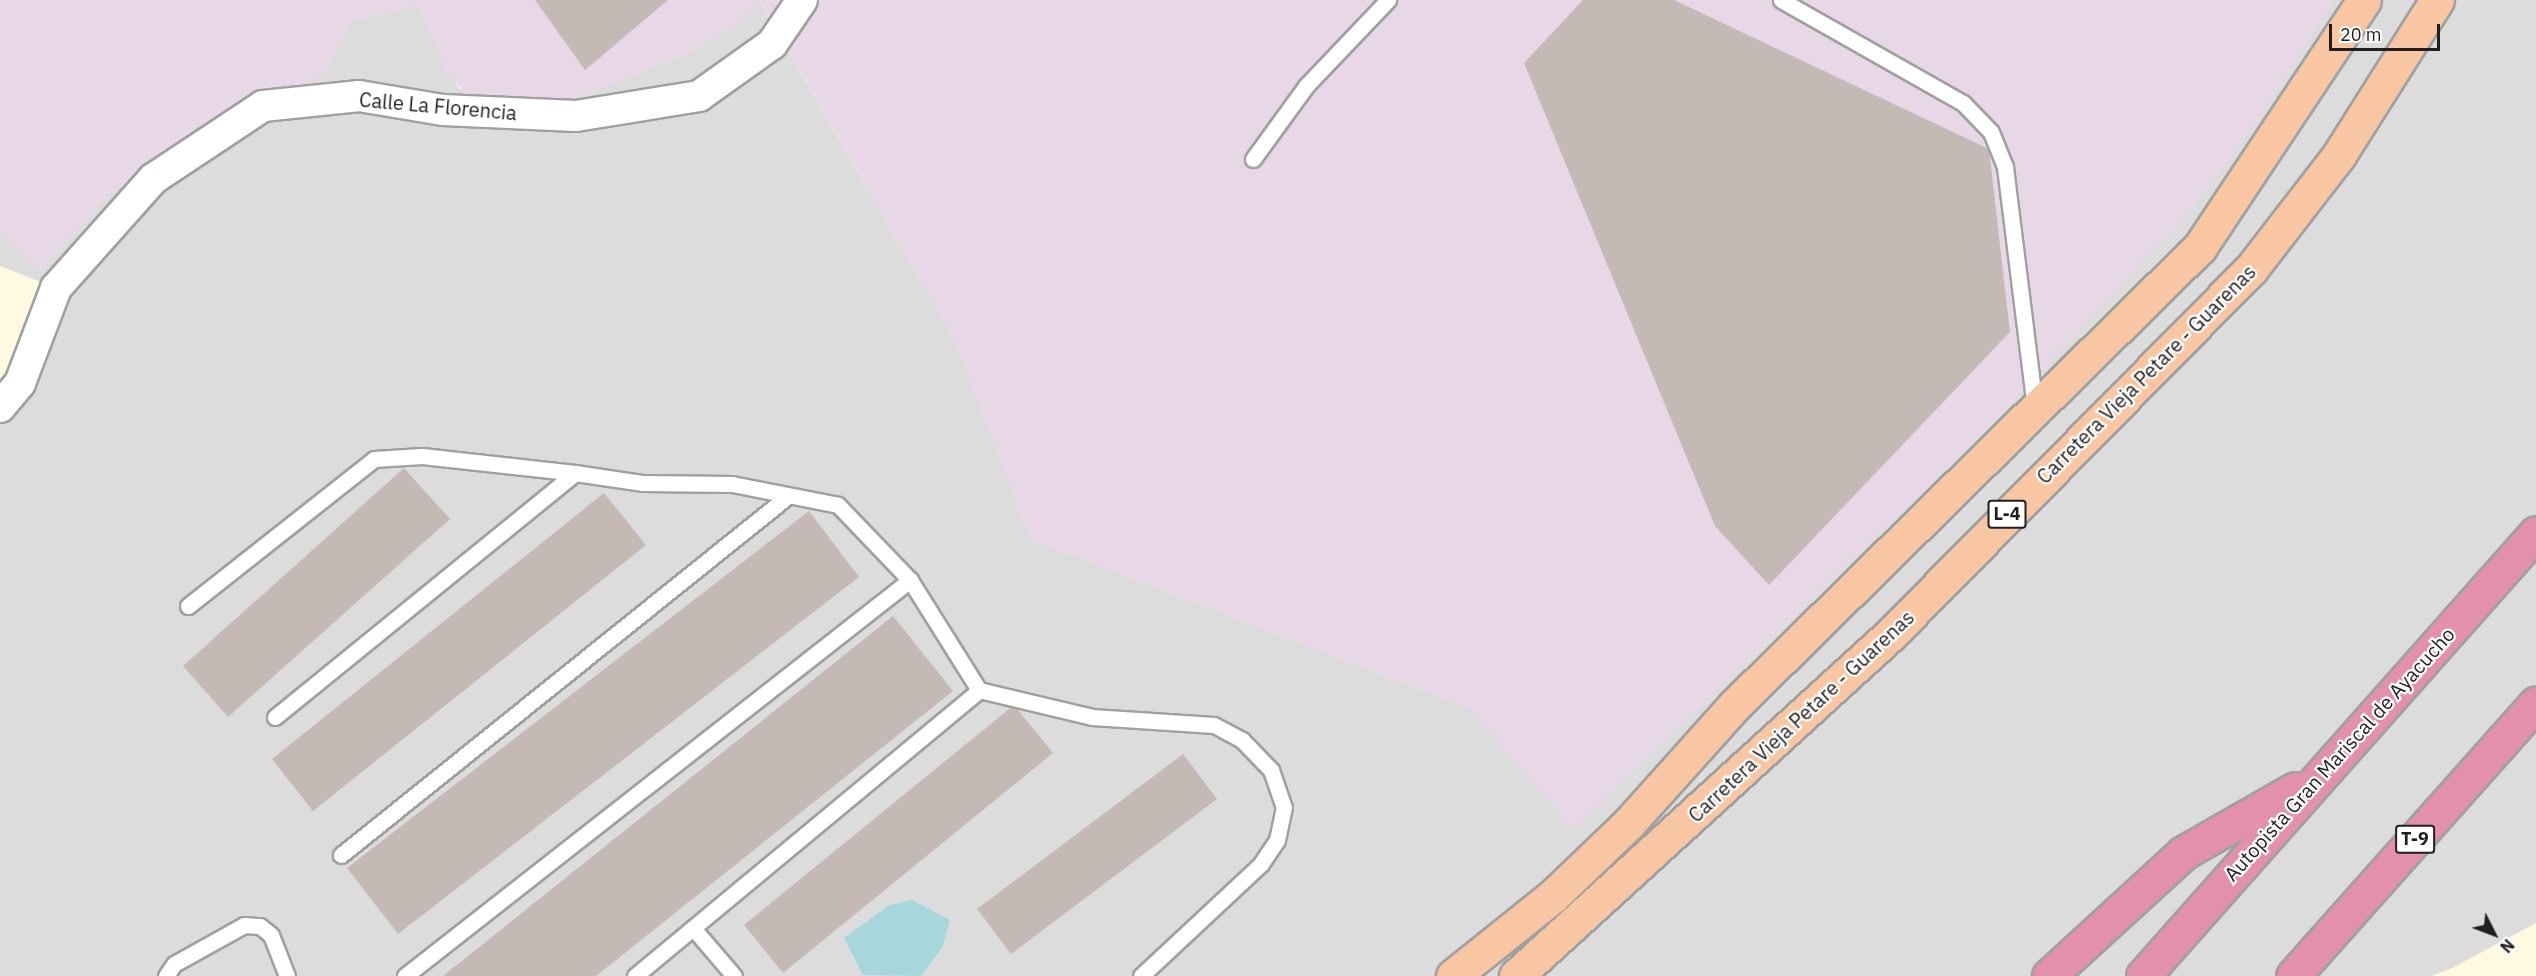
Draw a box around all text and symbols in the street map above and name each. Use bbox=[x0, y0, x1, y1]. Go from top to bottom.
scale bar bbox=[2332, 12, 2443, 50]
text: 20 m bbox=[2340, 23, 2382, 46]
street label: Calle La Florencia bbox=[358, 87, 518, 125]
street label: Carretera Vieja Petare - Guarenas bbox=[2032, 260, 2260, 488]
road number: L-4 bbox=[1988, 499, 2026, 529]
street label: Carretera Vieja Petare - Guarenas bbox=[1683, 605, 1919, 827]
street label: Autopista Gran Mariscal de Ayacucho bbox=[2219, 622, 2459, 886]
road number: T-9 bbox=[2394, 824, 2436, 854]
north arrow bbox=[2464, 904, 2524, 964]
text: N bbox=[2496, 935, 2519, 957]

